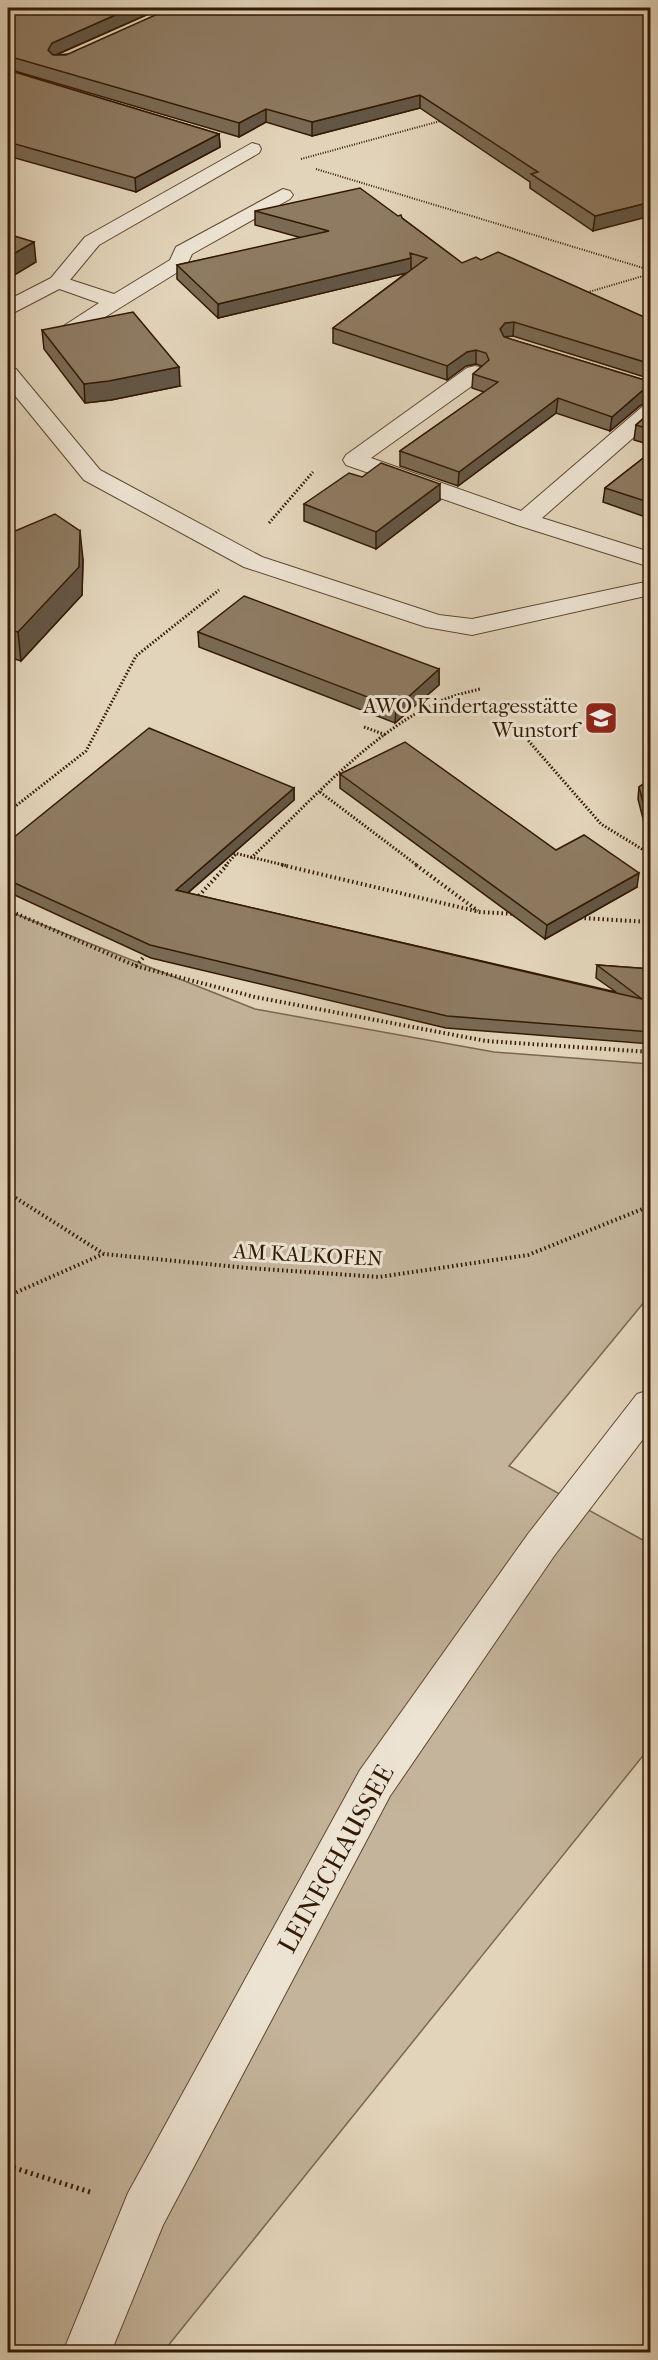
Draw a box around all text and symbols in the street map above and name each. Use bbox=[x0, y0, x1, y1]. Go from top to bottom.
place label: AWO Kindertagesstätte Wunstorf bbox=[362, 694, 582, 742]
school or university icon: AWO Kindertagesstätte Wunstorf bbox=[583, 700, 619, 736]
street label: AM KALKOFEN bbox=[232, 1239, 383, 1271]
street label: LEINECHAUSSEE bbox=[271, 1759, 401, 1959]

